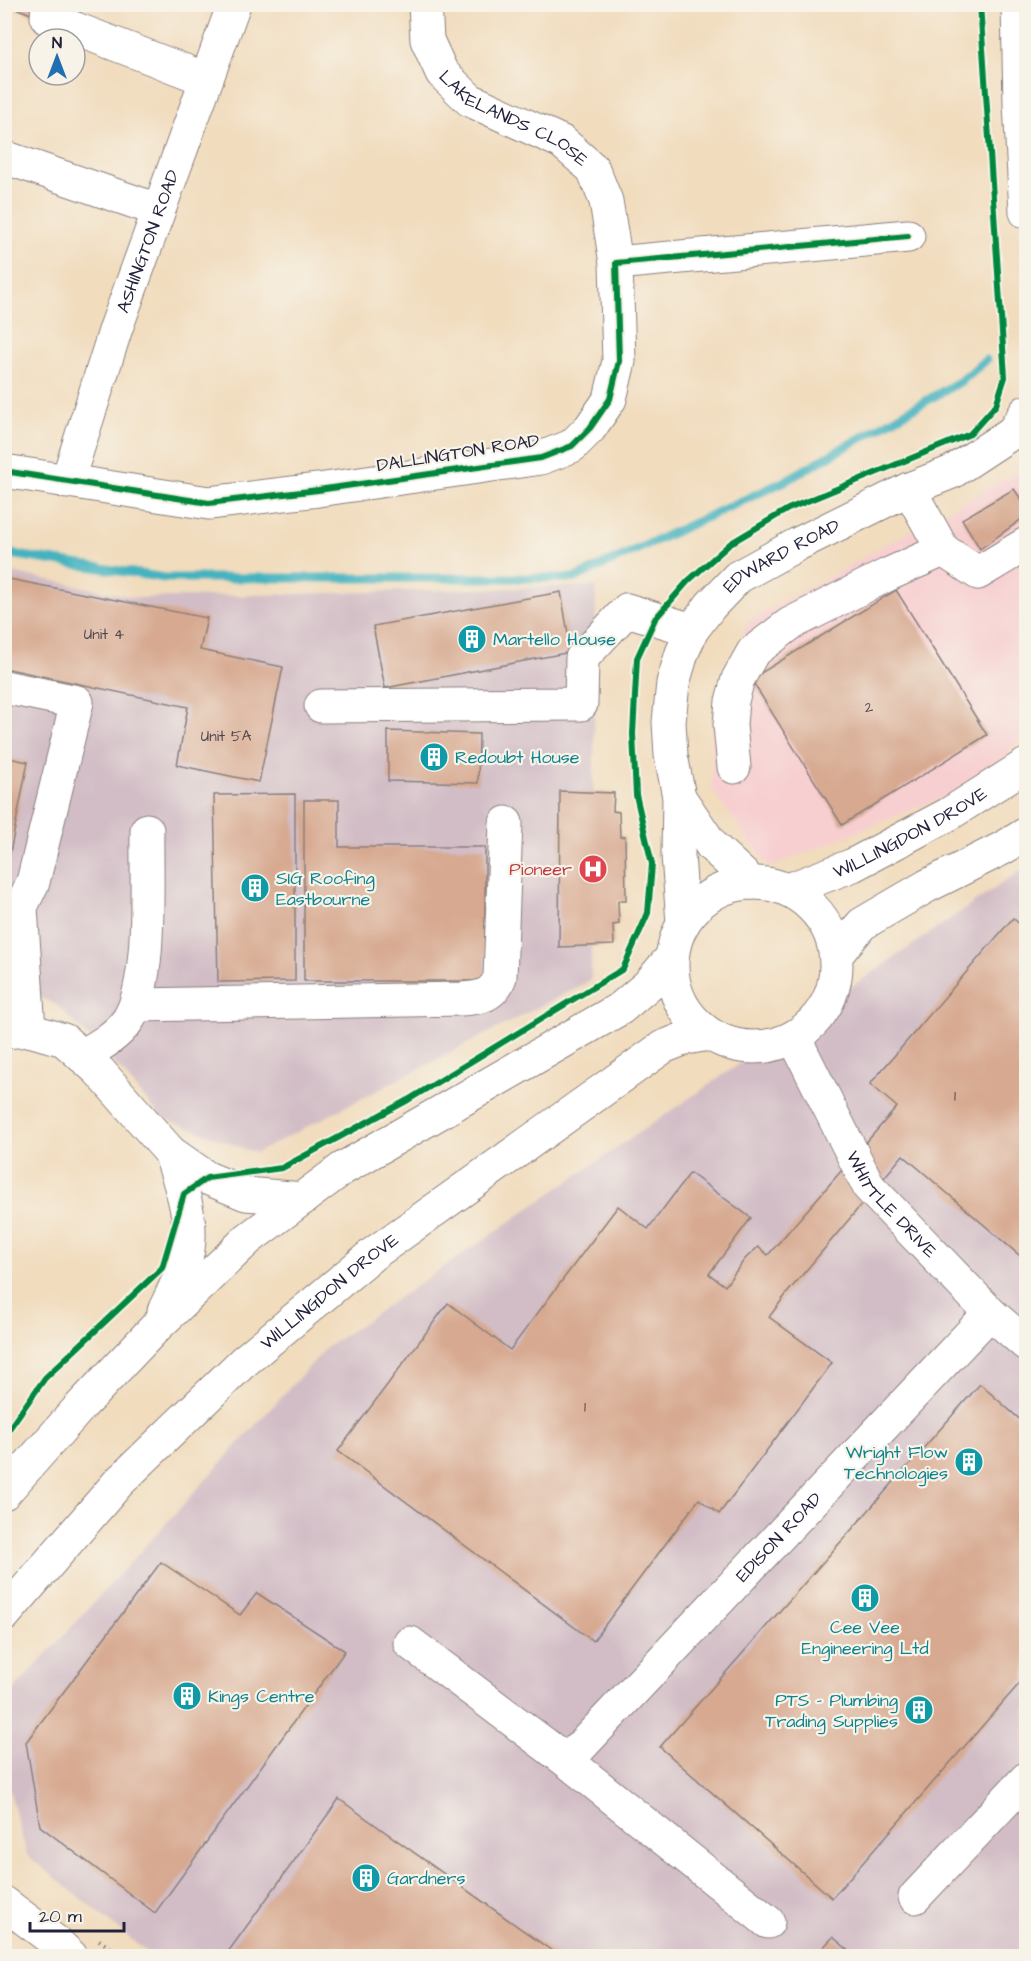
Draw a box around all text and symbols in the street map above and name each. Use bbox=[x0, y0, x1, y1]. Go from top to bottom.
north arrow bbox=[27, 27, 87, 87]
text: N bbox=[52, 32, 62, 54]
street label: LAKELANDS CLOSE bbox=[434, 64, 594, 172]
street label: ASHINGTON ROAD bbox=[110, 166, 185, 316]
street label: DALLINGTON ROAD bbox=[375, 428, 541, 478]
street label: EDWARD ROAD bbox=[717, 513, 844, 598]
building icon: Martello House bbox=[456, 623, 488, 655]
house number: Unit 4 bbox=[84, 624, 124, 645]
place label: Martello House bbox=[493, 627, 616, 652]
house number: 2 bbox=[865, 697, 874, 718]
house number: Unit 5A bbox=[201, 726, 252, 747]
building icon: Redoubt House bbox=[418, 741, 450, 773]
place label: Redoubt House bbox=[455, 745, 580, 770]
street label: WILLINGDON DROVE bbox=[829, 780, 992, 884]
hospital icon: Pioneer bbox=[577, 853, 609, 885]
place label: Pioneer bbox=[509, 857, 572, 882]
place label: SIG Roofing Eastbourne bbox=[276, 866, 375, 912]
building icon: SIG Roofing Eastbourne bbox=[239, 872, 271, 904]
house number: 1 bbox=[954, 1086, 956, 1107]
street label: WHITTLE DRIVE bbox=[840, 1147, 943, 1263]
street label: WILLINGDON DROVE bbox=[255, 1227, 404, 1355]
house number: 1 bbox=[584, 1397, 586, 1418]
place label: Wright Flow Technologies bbox=[844, 1440, 948, 1487]
building icon: Wright Flow Technologies bbox=[953, 1446, 985, 1478]
street label: EDISON ROAD bbox=[730, 1486, 827, 1588]
building icon: Cee Vee Engineering Ltd bbox=[849, 1582, 881, 1614]
place label: Cee Vee Engineering Ltd bbox=[801, 1615, 929, 1662]
building icon: Kings Centre bbox=[171, 1680, 203, 1712]
place label: Kings Centre bbox=[208, 1684, 315, 1710]
place label: PTS - Plumbing Trading Supplies bbox=[765, 1688, 898, 1735]
building icon: PTS - Plumbing Trading Supplies bbox=[903, 1694, 935, 1726]
building icon: Gardners bbox=[350, 1862, 382, 1894]
place label: Gardners bbox=[387, 1866, 466, 1891]
scale bar bbox=[30, 1895, 124, 1933]
text: 20 m bbox=[39, 1904, 82, 1929]

